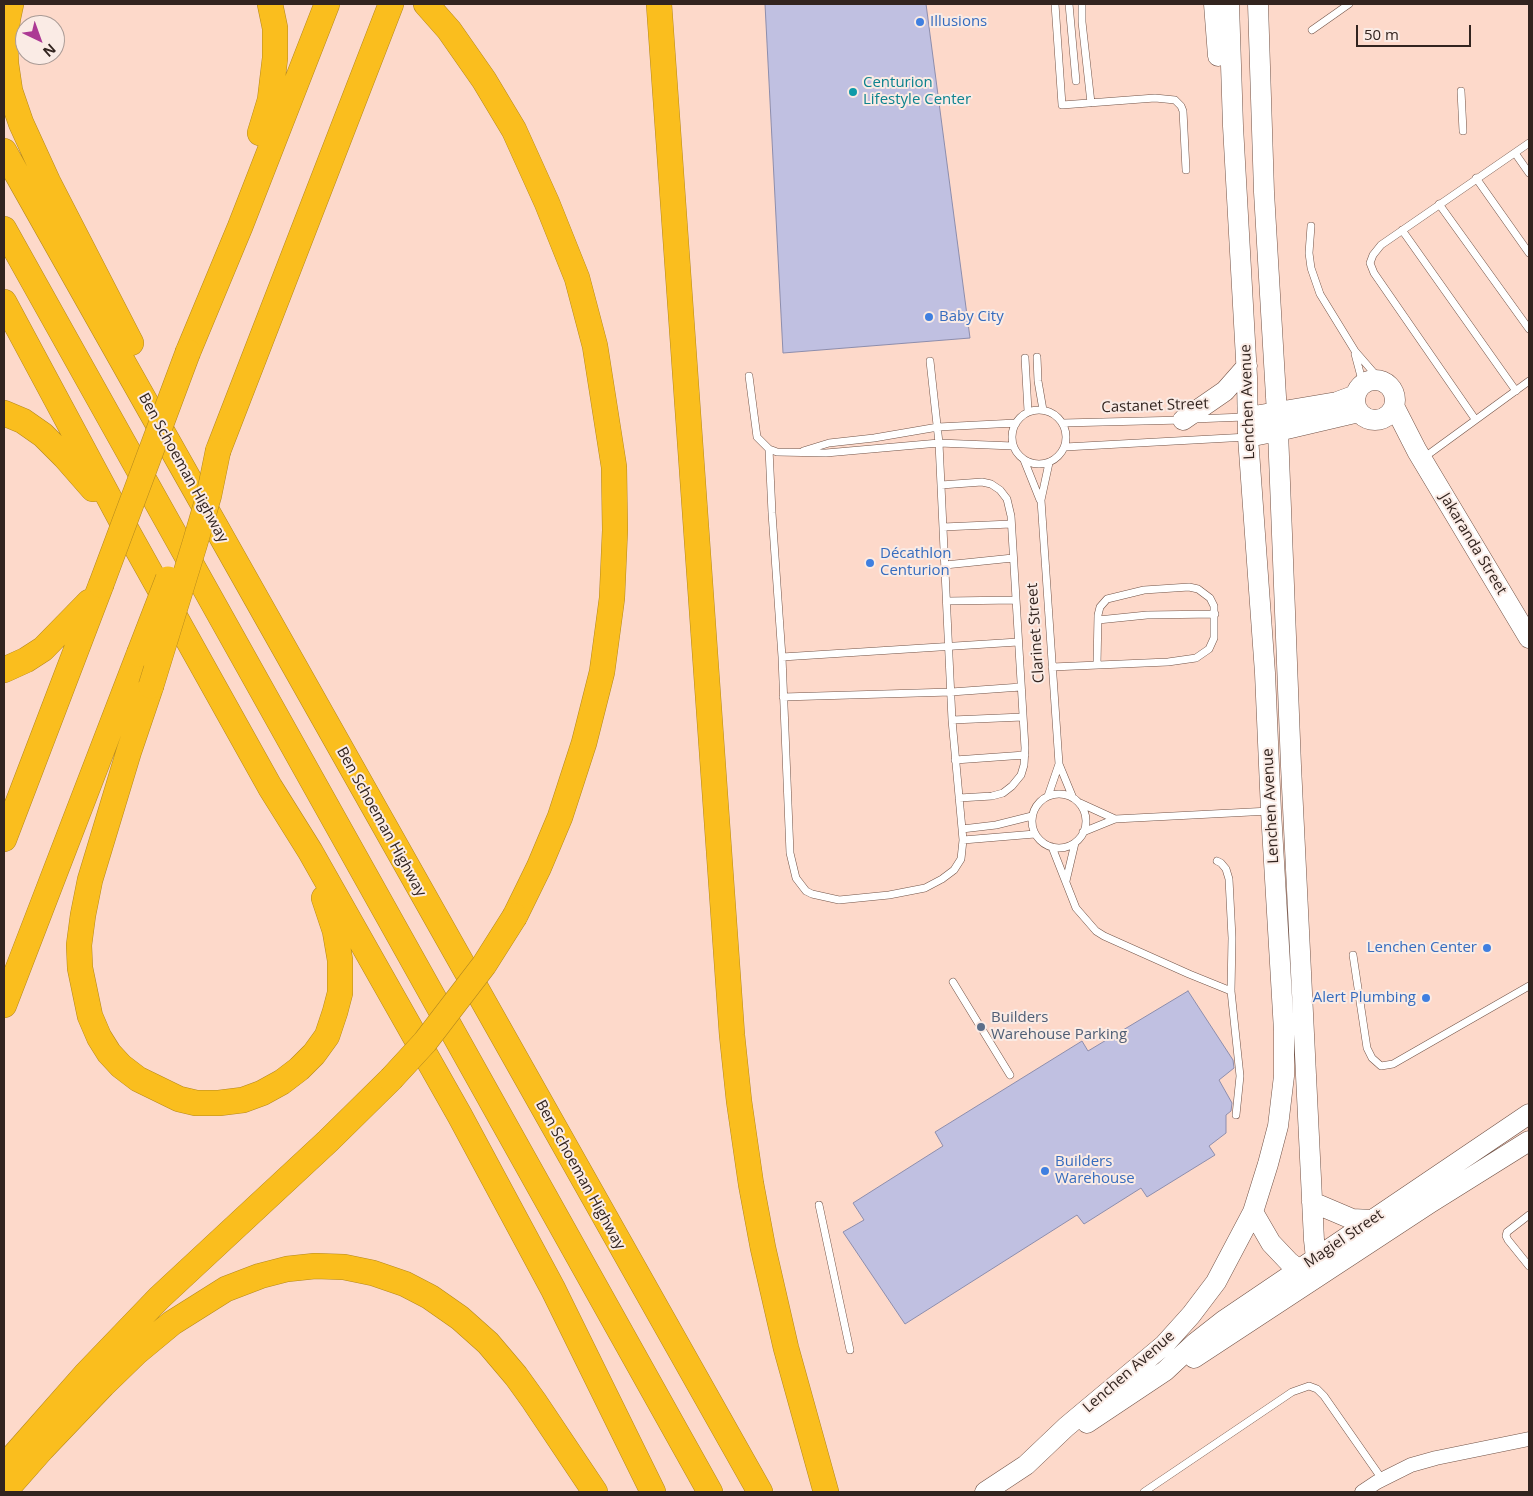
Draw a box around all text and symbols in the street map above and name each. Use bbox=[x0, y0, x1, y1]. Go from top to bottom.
place label: Illusions bbox=[930, 13, 987, 31]
north arrow bbox=[15, 15, 65, 65]
scale bar bbox=[1358, 15, 1473, 47]
marker: Illusions bbox=[914, 16, 926, 28]
text: 50 m bbox=[1364, 24, 1399, 44]
text: N bbox=[39, 40, 60, 62]
place label: Centurion Lifestyle Center bbox=[863, 74, 971, 109]
marker: Centurion Lifestyle Center bbox=[847, 86, 859, 98]
place label: Baby City bbox=[939, 308, 1004, 326]
marker: Baby City bbox=[923, 311, 935, 323]
street label: Lenchen Avenue bbox=[1237, 344, 1259, 460]
street label: Ben Schoeman Highway bbox=[134, 390, 232, 546]
street label: Castanet Street bbox=[1101, 395, 1209, 417]
street label: Jakaranda Street bbox=[1436, 490, 1510, 598]
place label: Décathlon Centurion bbox=[880, 545, 951, 580]
marker: Décathlon Centurion bbox=[864, 557, 876, 569]
street label: Clarinet Street bbox=[1024, 582, 1048, 684]
street label: Ben Schoeman Highway bbox=[332, 744, 430, 900]
street label: Lenchen Avenue bbox=[1259, 748, 1283, 864]
place label: Lenchen Center bbox=[1367, 939, 1477, 957]
marker: Lenchen Center bbox=[1481, 942, 1493, 954]
place label: Alert Plumbing bbox=[1313, 989, 1416, 1007]
marker: Alert Plumbing bbox=[1420, 992, 1432, 1004]
place label: Builders Warehouse Parking bbox=[991, 1009, 1127, 1044]
marker: Builders Warehouse Parking bbox=[975, 1021, 987, 1033]
street label: Ben Schoeman Highway bbox=[531, 1097, 629, 1253]
place label: Builders Warehouse bbox=[1055, 1153, 1135, 1188]
marker: Builders Warehouse bbox=[1039, 1165, 1051, 1177]
street label: Magiel Street bbox=[1301, 1206, 1387, 1272]
street label: Lenchen Avenue bbox=[1079, 1327, 1179, 1417]

